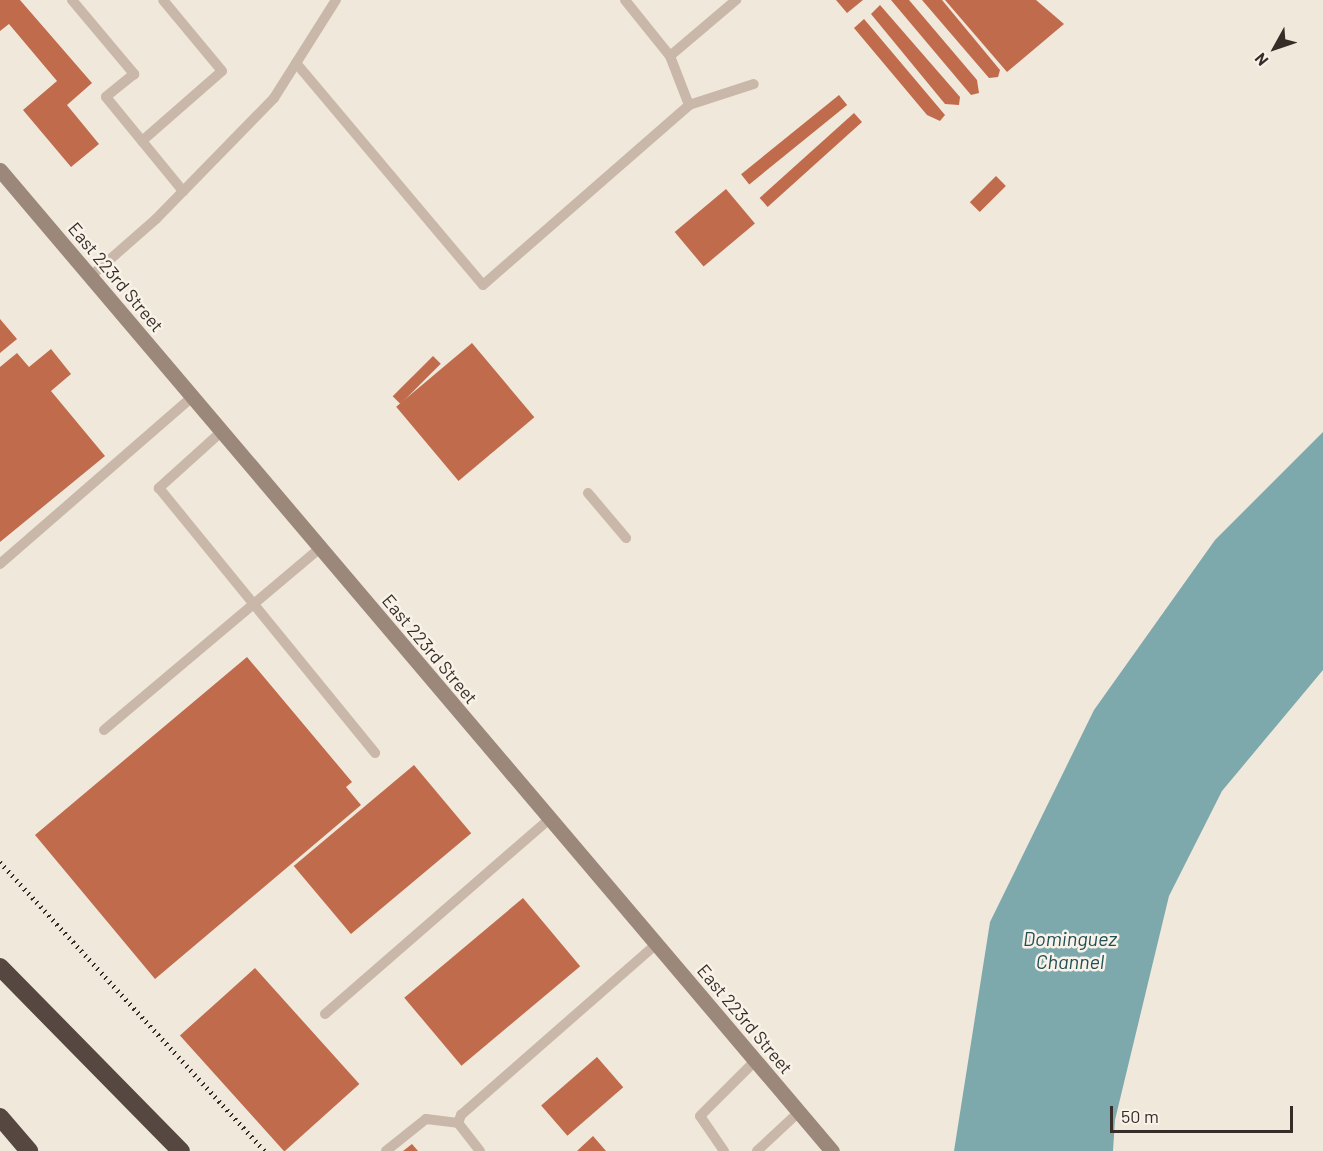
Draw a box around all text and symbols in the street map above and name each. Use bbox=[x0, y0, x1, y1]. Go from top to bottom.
north arrow bbox=[1245, 18, 1305, 78]
text: N bbox=[1250, 50, 1272, 70]
street label: East 223rd Street bbox=[64, 218, 168, 336]
street label: East 223rd Street bbox=[378, 590, 482, 708]
water label: Dominguez Channel bbox=[1023, 926, 1117, 973]
street label: East 223rd Street bbox=[693, 960, 797, 1078]
scale bar bbox=[1113, 1094, 1296, 1132]
text: 50 m bbox=[1121, 1105, 1159, 1127]

